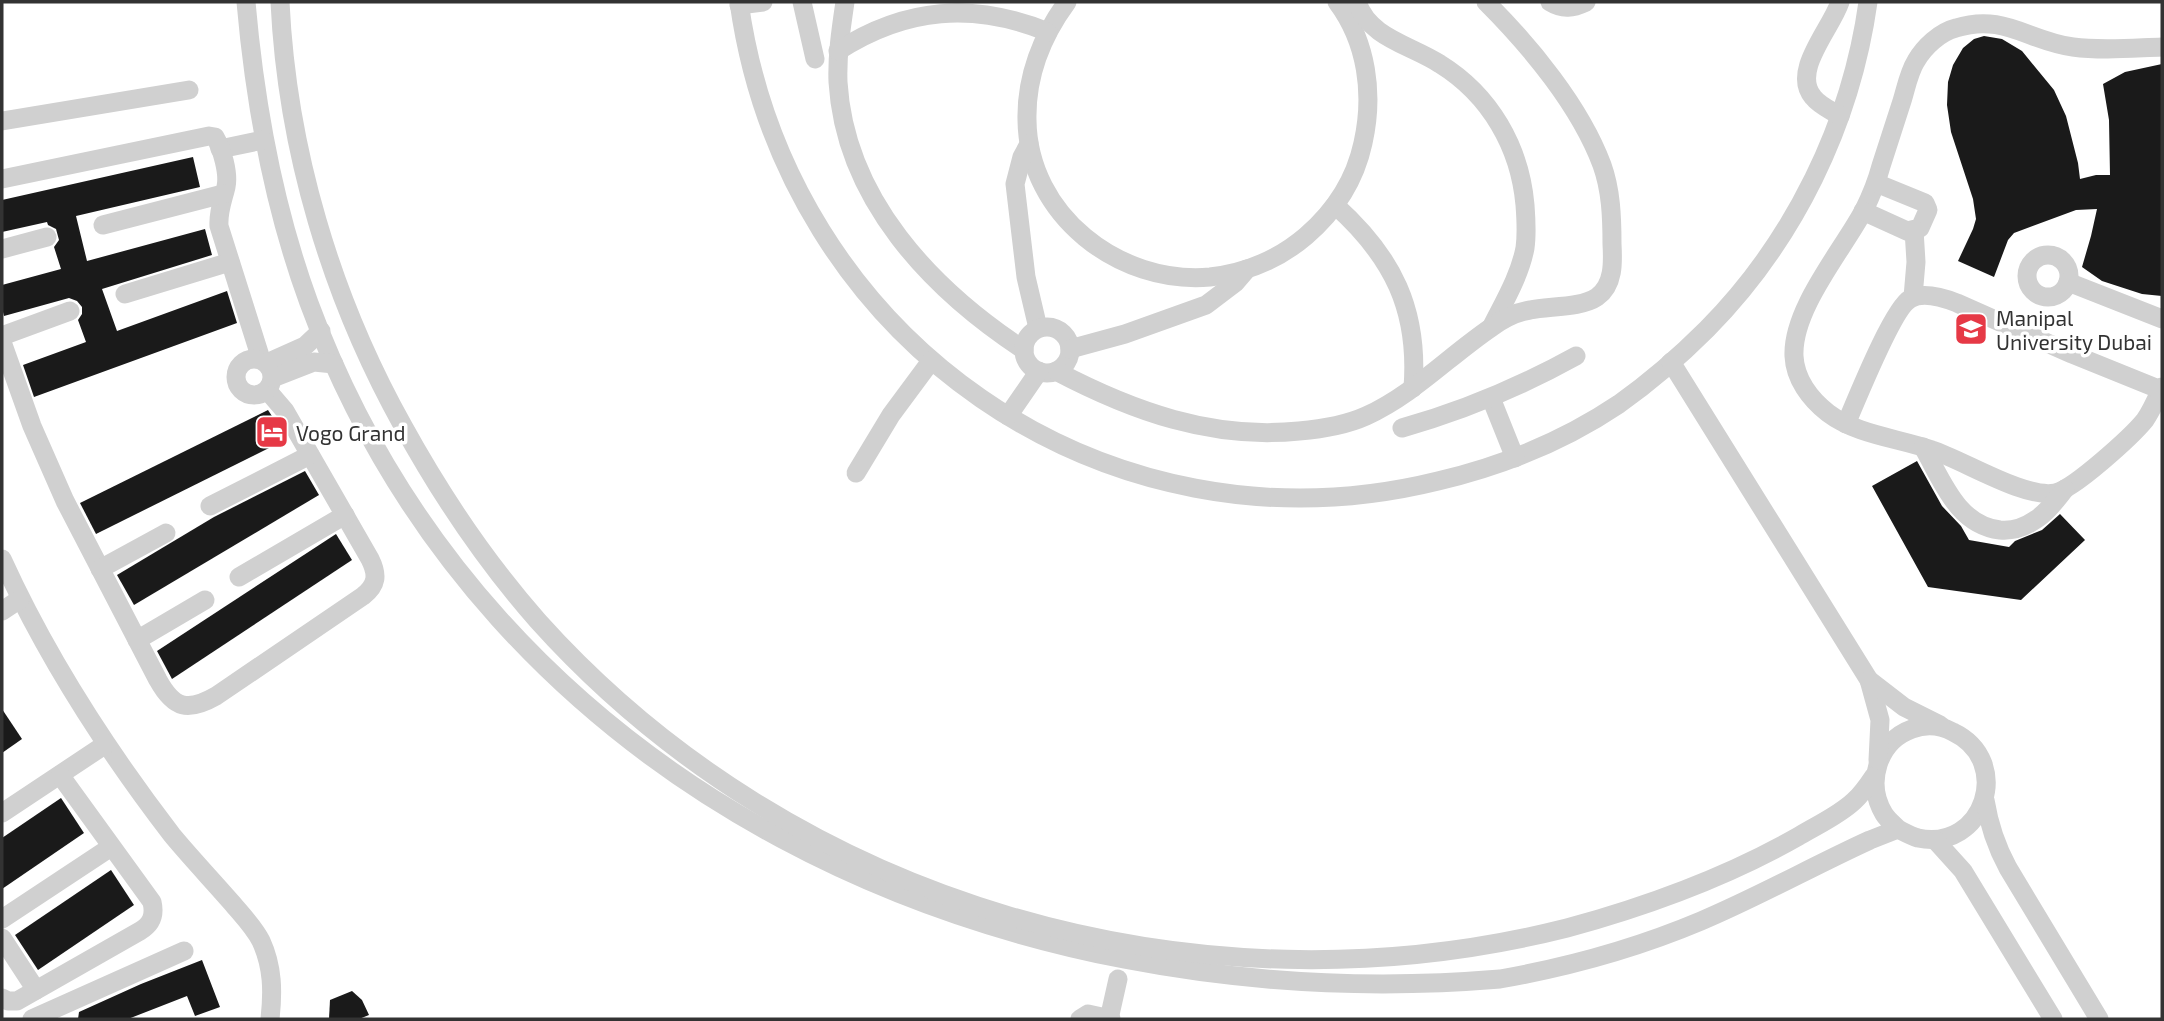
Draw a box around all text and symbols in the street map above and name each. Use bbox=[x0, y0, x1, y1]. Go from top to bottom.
place label: Manipal University Dubai bbox=[1996, 305, 2152, 354]
school or university icon: Manipal University Dubai bbox=[1952, 310, 1990, 348]
hotel icon: Vogo Grand bbox=[253, 413, 291, 451]
place label: Vogo Grand bbox=[296, 420, 406, 445]

